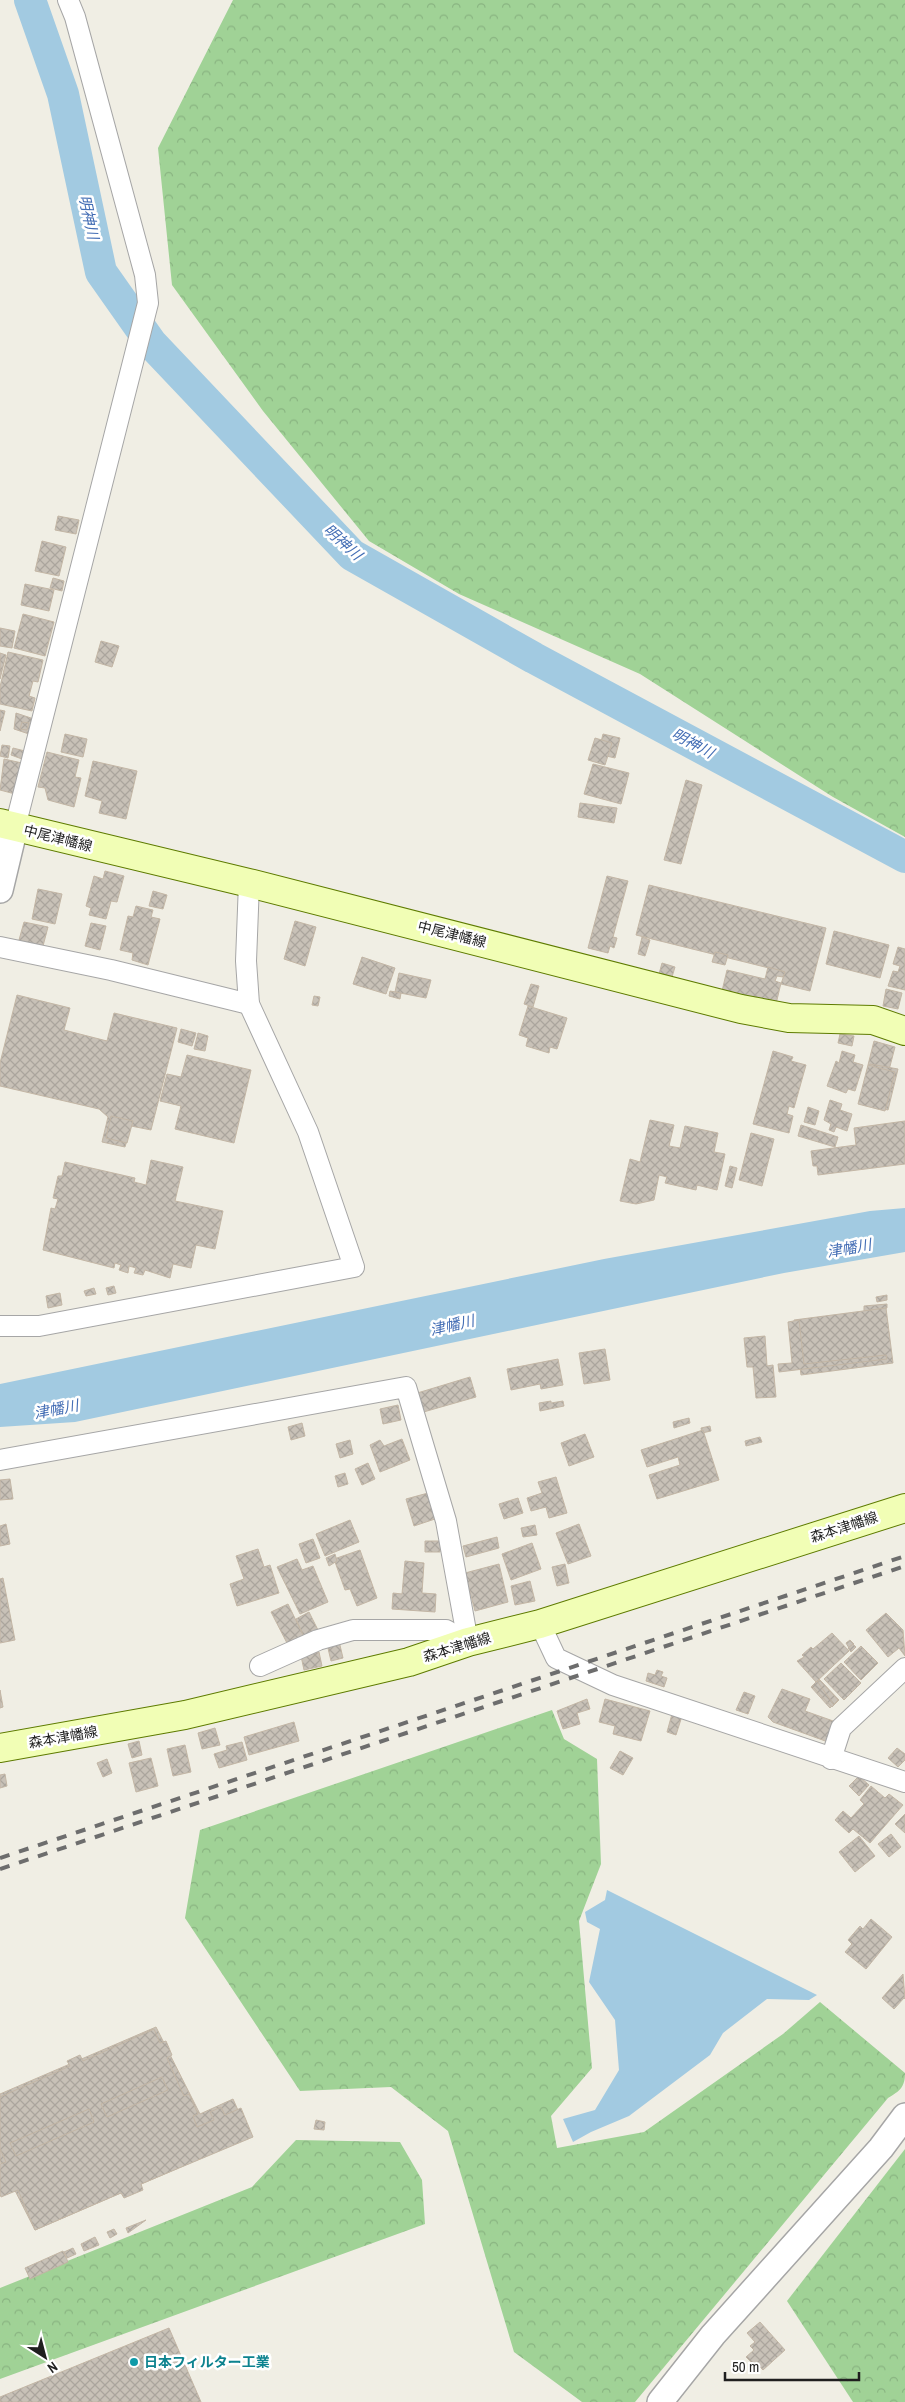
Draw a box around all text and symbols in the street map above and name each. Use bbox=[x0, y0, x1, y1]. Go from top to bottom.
water label: 明神川 bbox=[74, 193, 104, 243]
water label: 明神川 bbox=[319, 519, 368, 566]
water label: 明神川 bbox=[668, 723, 720, 764]
street label: 中尾津幡線 bbox=[22, 821, 94, 855]
street label: 中尾津幡線 bbox=[416, 917, 488, 951]
water label: 津幡川 bbox=[825, 1233, 875, 1262]
water label: 津幡川 bbox=[428, 1309, 478, 1340]
water label: 津幡川 bbox=[32, 1394, 82, 1424]
street label: 森本津幡線 bbox=[808, 1508, 880, 1546]
street label: 森本津幡線 bbox=[421, 1628, 493, 1666]
street label: 森本津幡線 bbox=[27, 1722, 99, 1752]
north arrow bbox=[20, 2332, 70, 2382]
scale bar bbox=[725, 2350, 859, 2382]
place label: 日本フィルター工業 bbox=[144, 2353, 270, 2371]
marker: 日本フィルター工業 bbox=[128, 2356, 140, 2368]
text: 50 m bbox=[732, 2356, 759, 2377]
text: N bbox=[44, 2358, 61, 2377]

